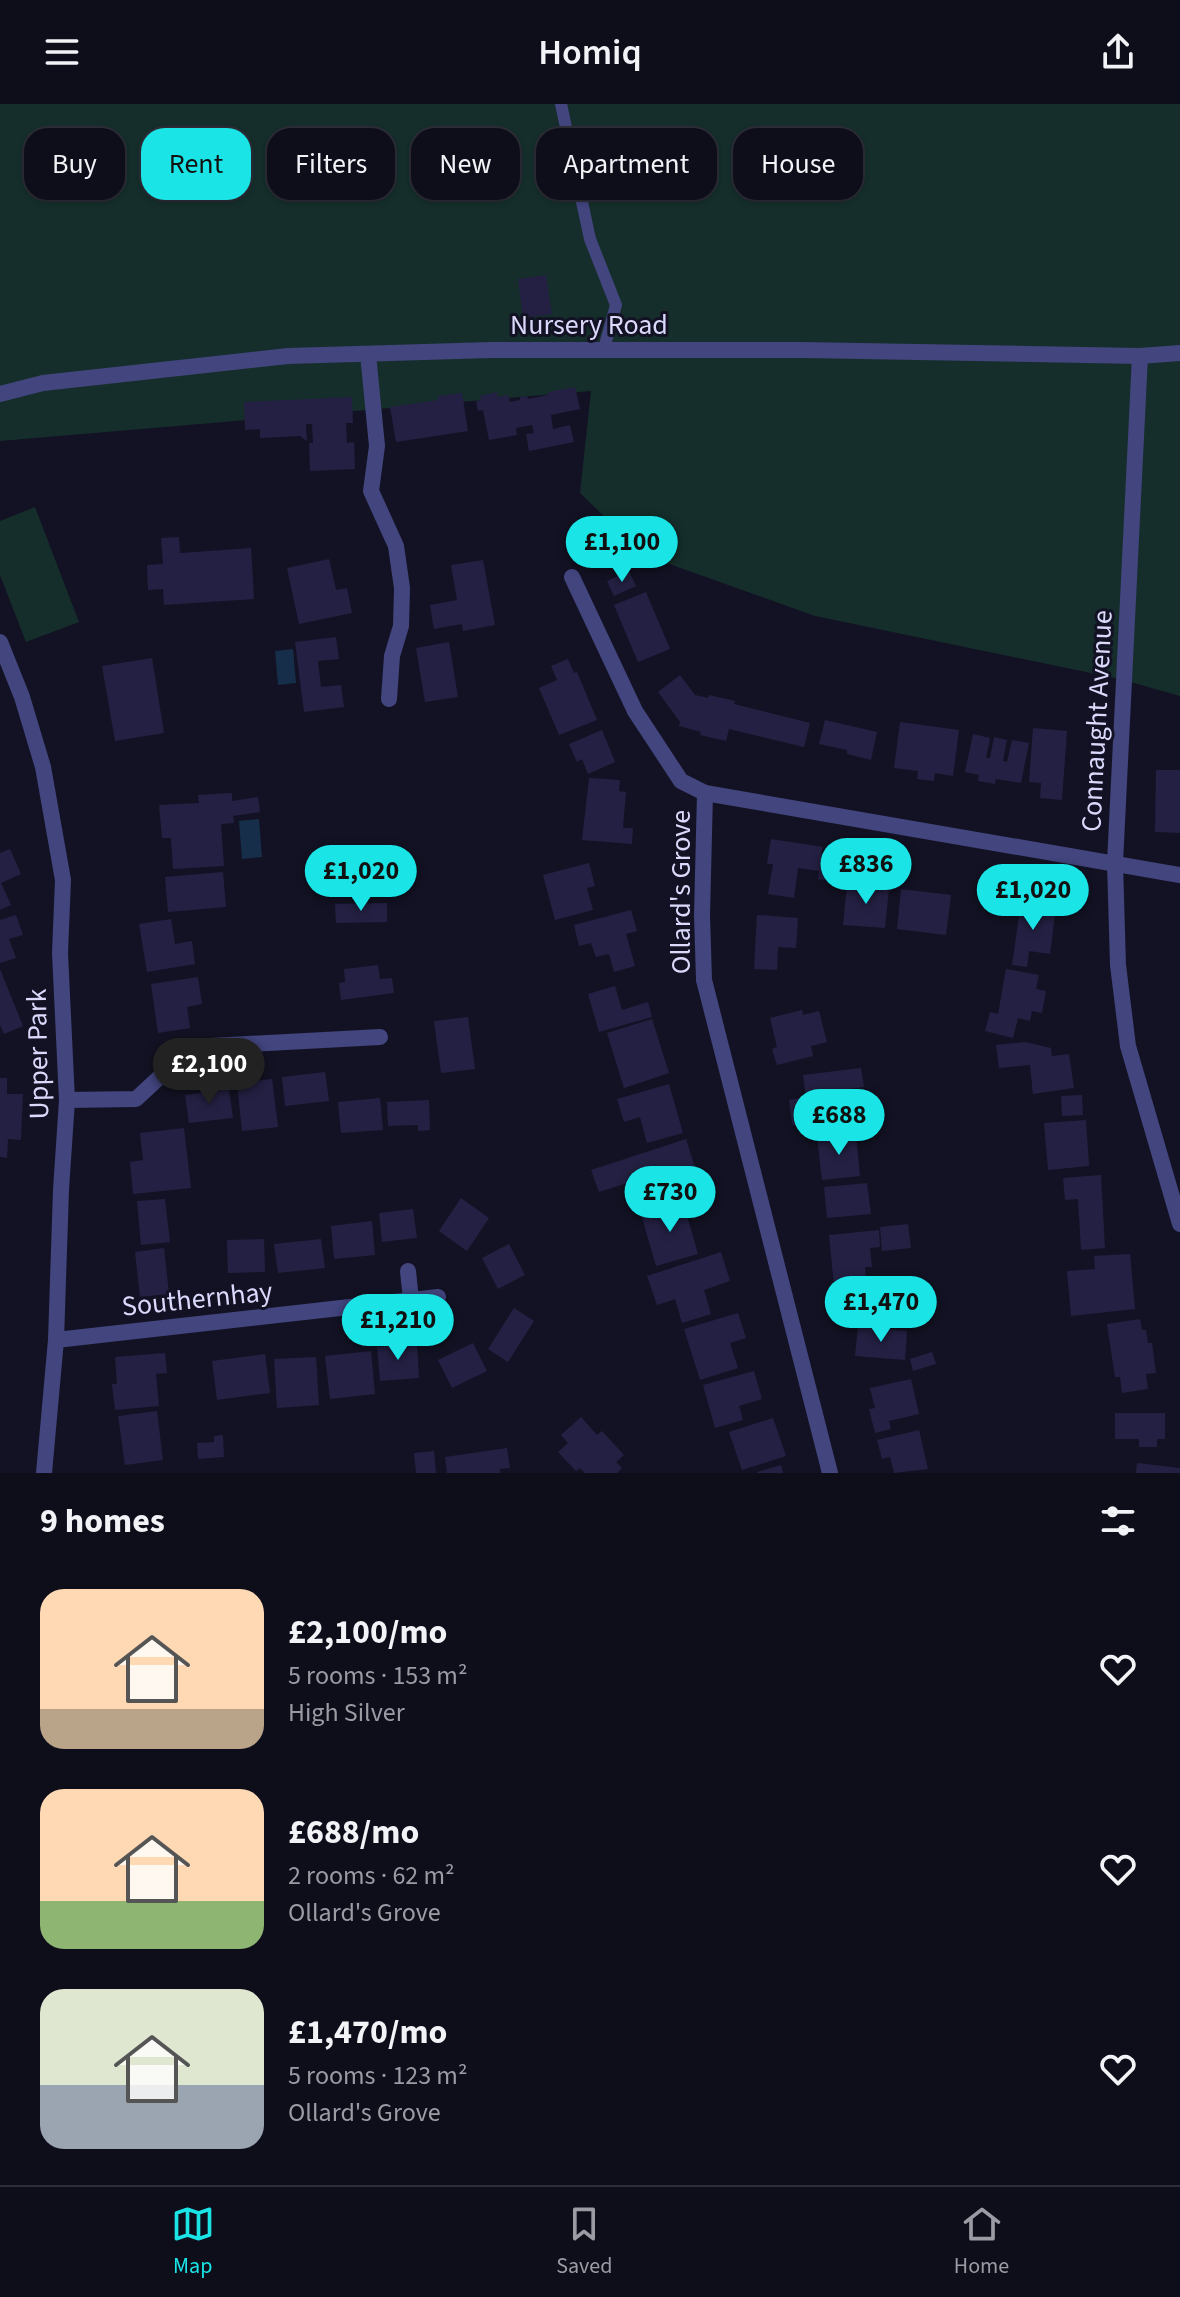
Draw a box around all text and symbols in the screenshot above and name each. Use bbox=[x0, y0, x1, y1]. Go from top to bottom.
text: Homiq bbox=[538, 27, 642, 78]
icon: menu bbox=[40, 30, 84, 74]
icon: share bbox=[1096, 30, 1140, 74]
chip: Buy bbox=[24, 128, 125, 200]
chip: Rent bbox=[141, 128, 251, 200]
chip: Filters bbox=[267, 128, 395, 200]
chip: New bbox=[411, 128, 520, 200]
chip: Apartment bbox=[536, 128, 717, 200]
chip: House bbox=[733, 128, 863, 200]
street label: Nursery Road bbox=[510, 305, 668, 345]
pin: £1,100 bbox=[557, 516, 687, 584]
text: £1,100 bbox=[584, 523, 660, 560]
street label: Connaught Avenue bbox=[1071, 609, 1123, 833]
street label: Ollard's Grove bbox=[661, 810, 701, 974]
pin: £836 bbox=[819, 838, 913, 906]
pin: £1,020 bbox=[296, 845, 426, 913]
text: £836 bbox=[839, 845, 893, 882]
text: £1,020 bbox=[323, 852, 399, 889]
pin: £1,020 bbox=[968, 864, 1098, 932]
text: £1,020 bbox=[995, 871, 1071, 908]
street label: Upper Park bbox=[17, 988, 59, 1120]
pin: £2,100 bbox=[144, 1038, 274, 1106]
text: £2,100 bbox=[171, 1045, 247, 1082]
pin: £688 bbox=[792, 1089, 886, 1157]
text: £688 bbox=[812, 1096, 866, 1133]
pin: £730 bbox=[623, 1166, 717, 1234]
text: £730 bbox=[643, 1173, 697, 1210]
street label: Southernhay bbox=[120, 1271, 274, 1327]
pin: £1,470 bbox=[816, 1276, 946, 1344]
text: £1,470 bbox=[843, 1283, 919, 1320]
pin: £1,210 bbox=[333, 1294, 463, 1362]
text: £1,210 bbox=[360, 1301, 436, 1338]
text: 9 homes bbox=[40, 1497, 165, 1546]
icon: filters bbox=[1096, 1499, 1140, 1543]
text: £2,100/mo bbox=[288, 1608, 448, 1657]
icon: home bbox=[104, 1621, 200, 1717]
icon: heart bbox=[1096, 1647, 1140, 1691]
text: 5 rooms · 153 m² bbox=[288, 1657, 467, 1694]
text: High Silver bbox=[288, 1694, 405, 1731]
text: £688/mo bbox=[288, 1808, 419, 1857]
icon: home bbox=[104, 1821, 200, 1917]
icon: heart bbox=[1096, 1847, 1140, 1891]
text: 2 rooms · 62 m² bbox=[288, 1857, 455, 1894]
text: Ollard's Grove bbox=[288, 1894, 441, 1931]
text: £1,470/mo bbox=[288, 2008, 448, 2057]
icon: home bbox=[104, 2021, 200, 2117]
icon: heart bbox=[1096, 2047, 1140, 2091]
text: 5 rooms · 123 m² bbox=[288, 2057, 467, 2094]
text: Ollard's Grove bbox=[288, 2094, 441, 2131]
tab: Map bbox=[171, 2202, 215, 2282]
tab: Saved bbox=[556, 2202, 612, 2282]
tab: Home bbox=[954, 2202, 1009, 2282]

